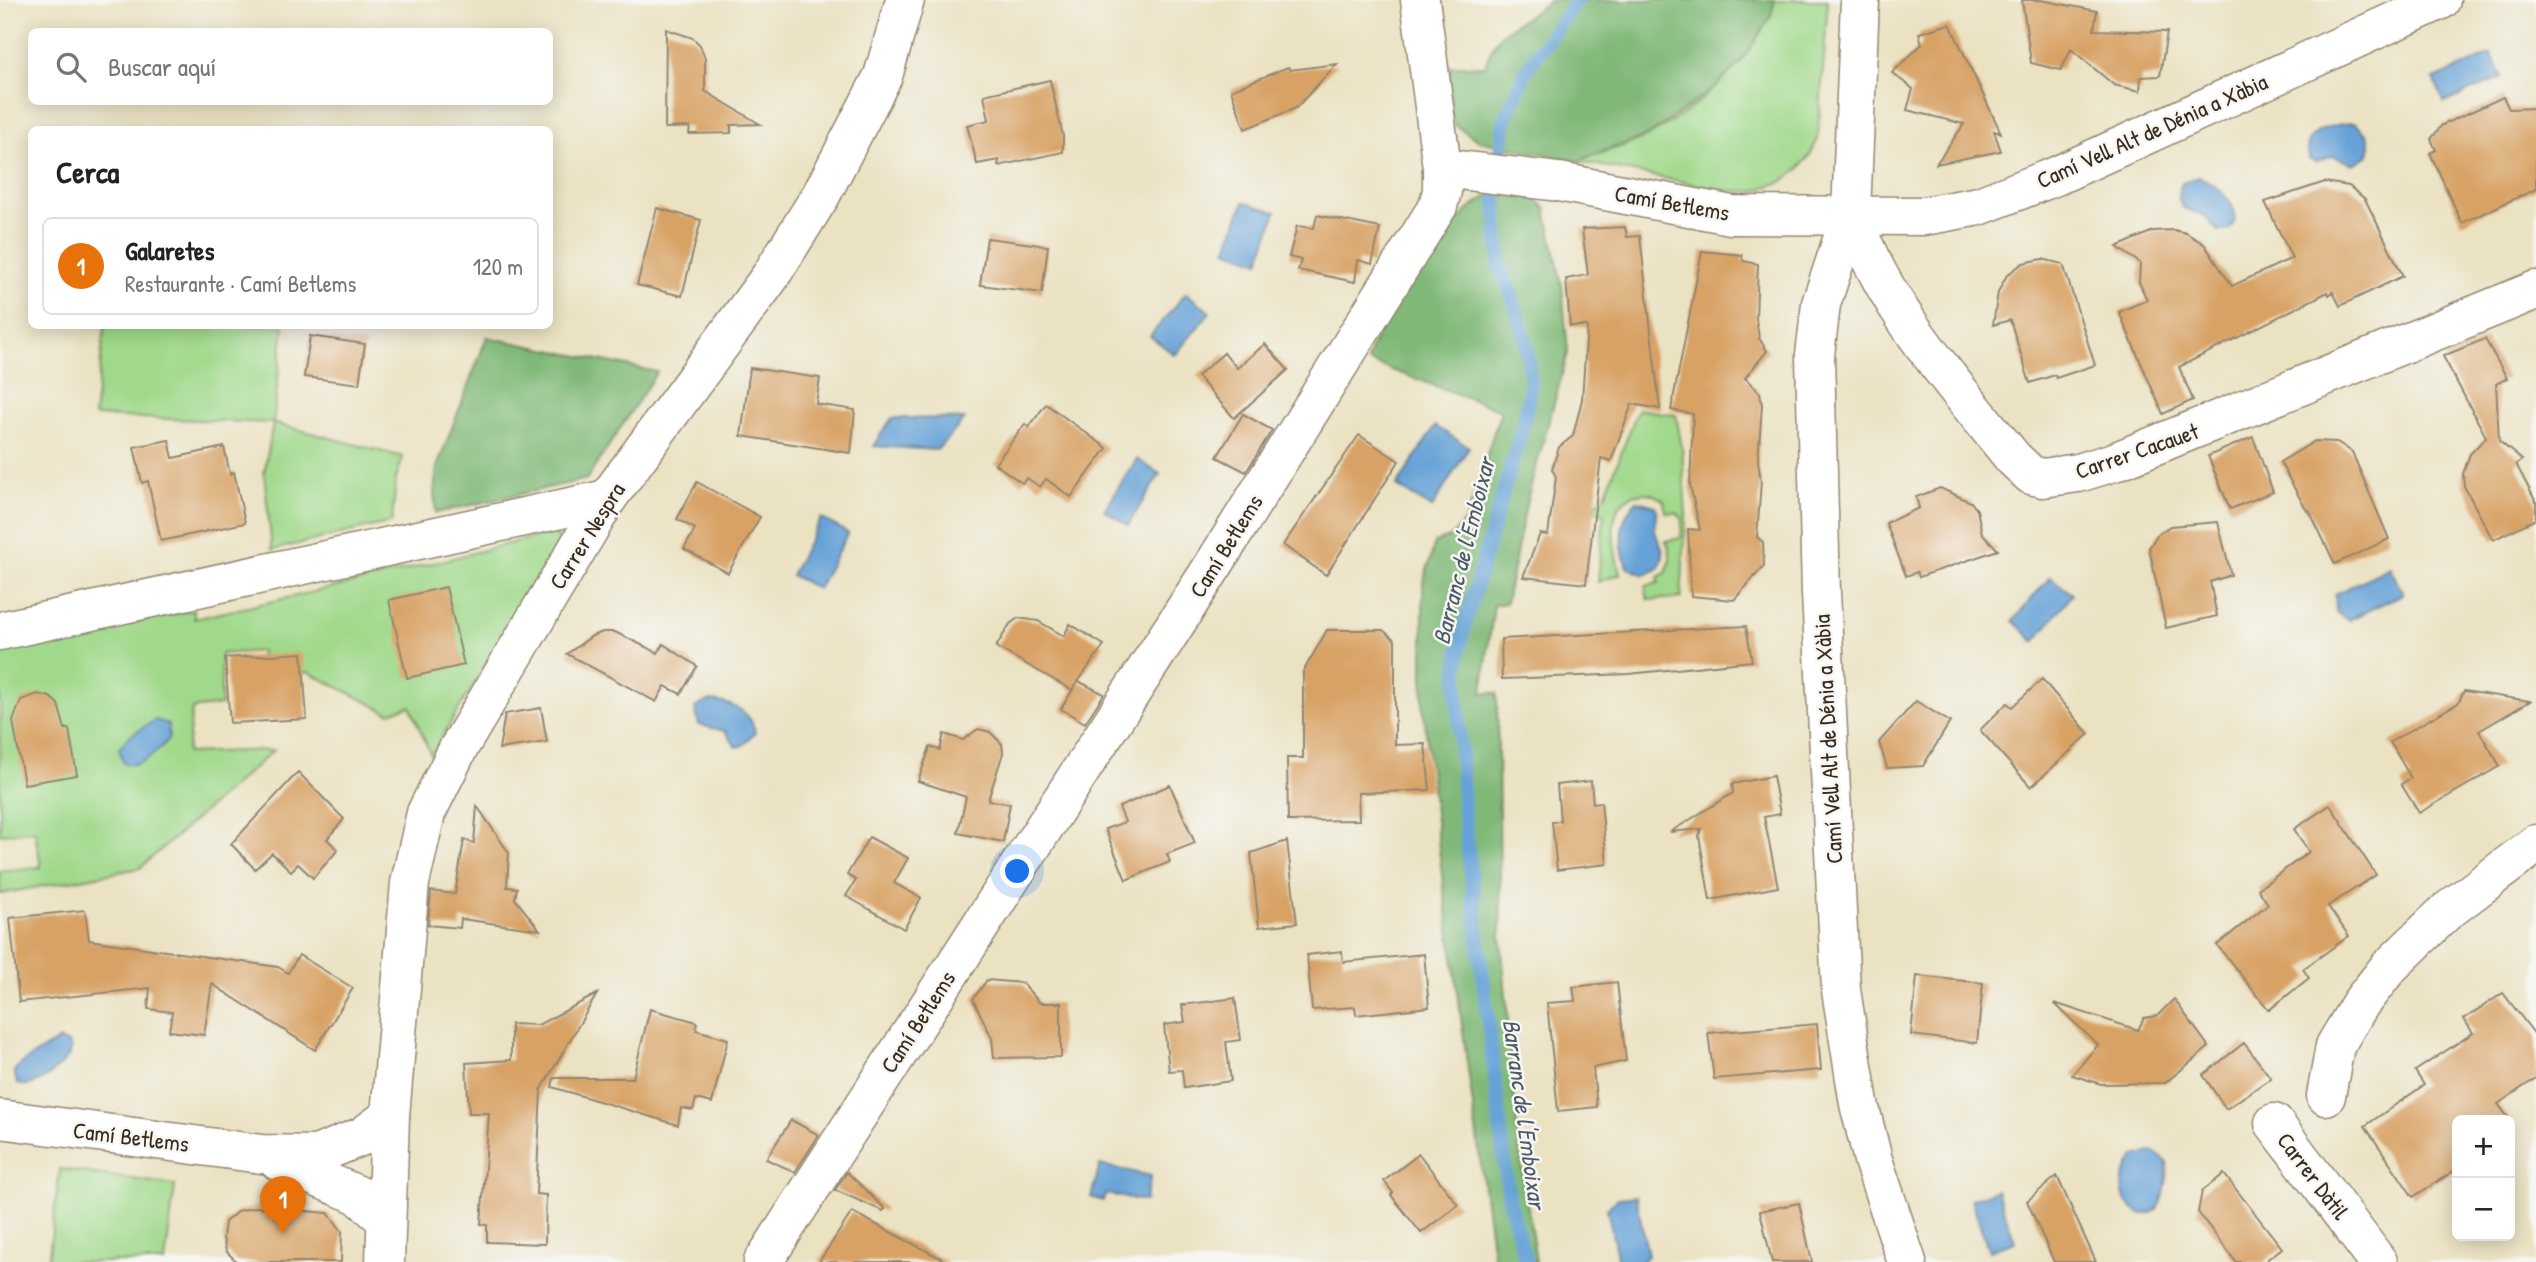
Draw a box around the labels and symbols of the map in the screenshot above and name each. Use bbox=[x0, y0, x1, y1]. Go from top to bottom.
street label: Camí Vell Alt de Dénia a Xàbia bbox=[2031, 66, 2272, 195]
street label: Camí Betlems bbox=[1612, 177, 1732, 228]
street label: Carrer Cacauet bbox=[2071, 415, 2204, 486]
water label: Barranc de l'Emboixar bbox=[1424, 451, 1502, 647]
street label: Carrer Nespra bbox=[541, 476, 632, 595]
street label: Camí Betlems bbox=[1182, 488, 1270, 603]
street label: Camí Vell Alt de Dénia a Xàbia bbox=[1805, 614, 1850, 865]
your location bbox=[1000, 854, 1034, 888]
street label: Camí Betlems bbox=[873, 964, 962, 1079]
water label: Barranc de l'Emboixar bbox=[1496, 1017, 1555, 1213]
street label: Camí Betlems bbox=[72, 1114, 191, 1159]
street label: Carrer Dàtil bbox=[2270, 1126, 2357, 1226]
pin: 1 bbox=[260, 1176, 306, 1234]

